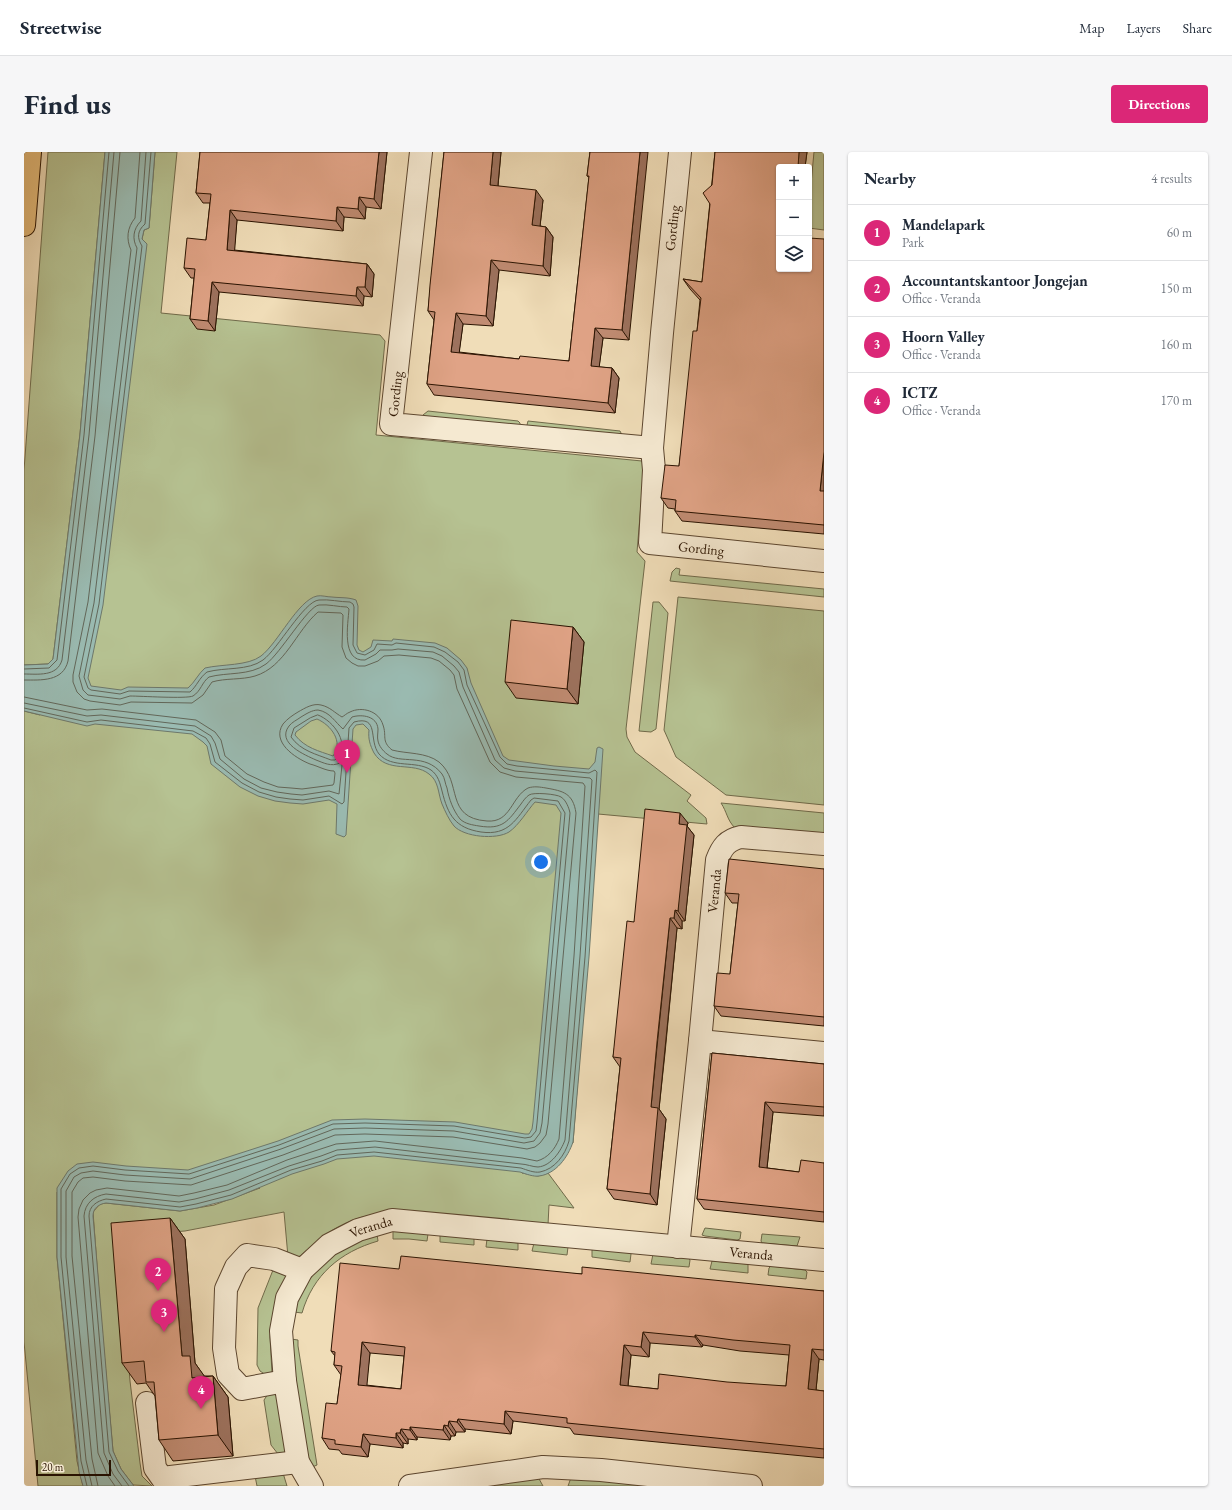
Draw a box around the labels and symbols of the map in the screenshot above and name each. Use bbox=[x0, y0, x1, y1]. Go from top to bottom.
street label: Gording bbox=[661, 203, 683, 252]
street label: Gording bbox=[384, 369, 406, 418]
street label: Gording bbox=[677, 537, 726, 560]
pin: 1 bbox=[334, 740, 360, 773]
your location bbox=[531, 852, 551, 872]
street label: Veranda bbox=[703, 868, 725, 914]
street label: Veranda bbox=[346, 1211, 395, 1242]
street label: Veranda bbox=[729, 1242, 774, 1264]
pin: 2 bbox=[145, 1258, 171, 1291]
pin: 3 bbox=[151, 1299, 177, 1332]
pin: 4 bbox=[188, 1376, 214, 1409]
scale bar bbox=[36, 1458, 111, 1477]

